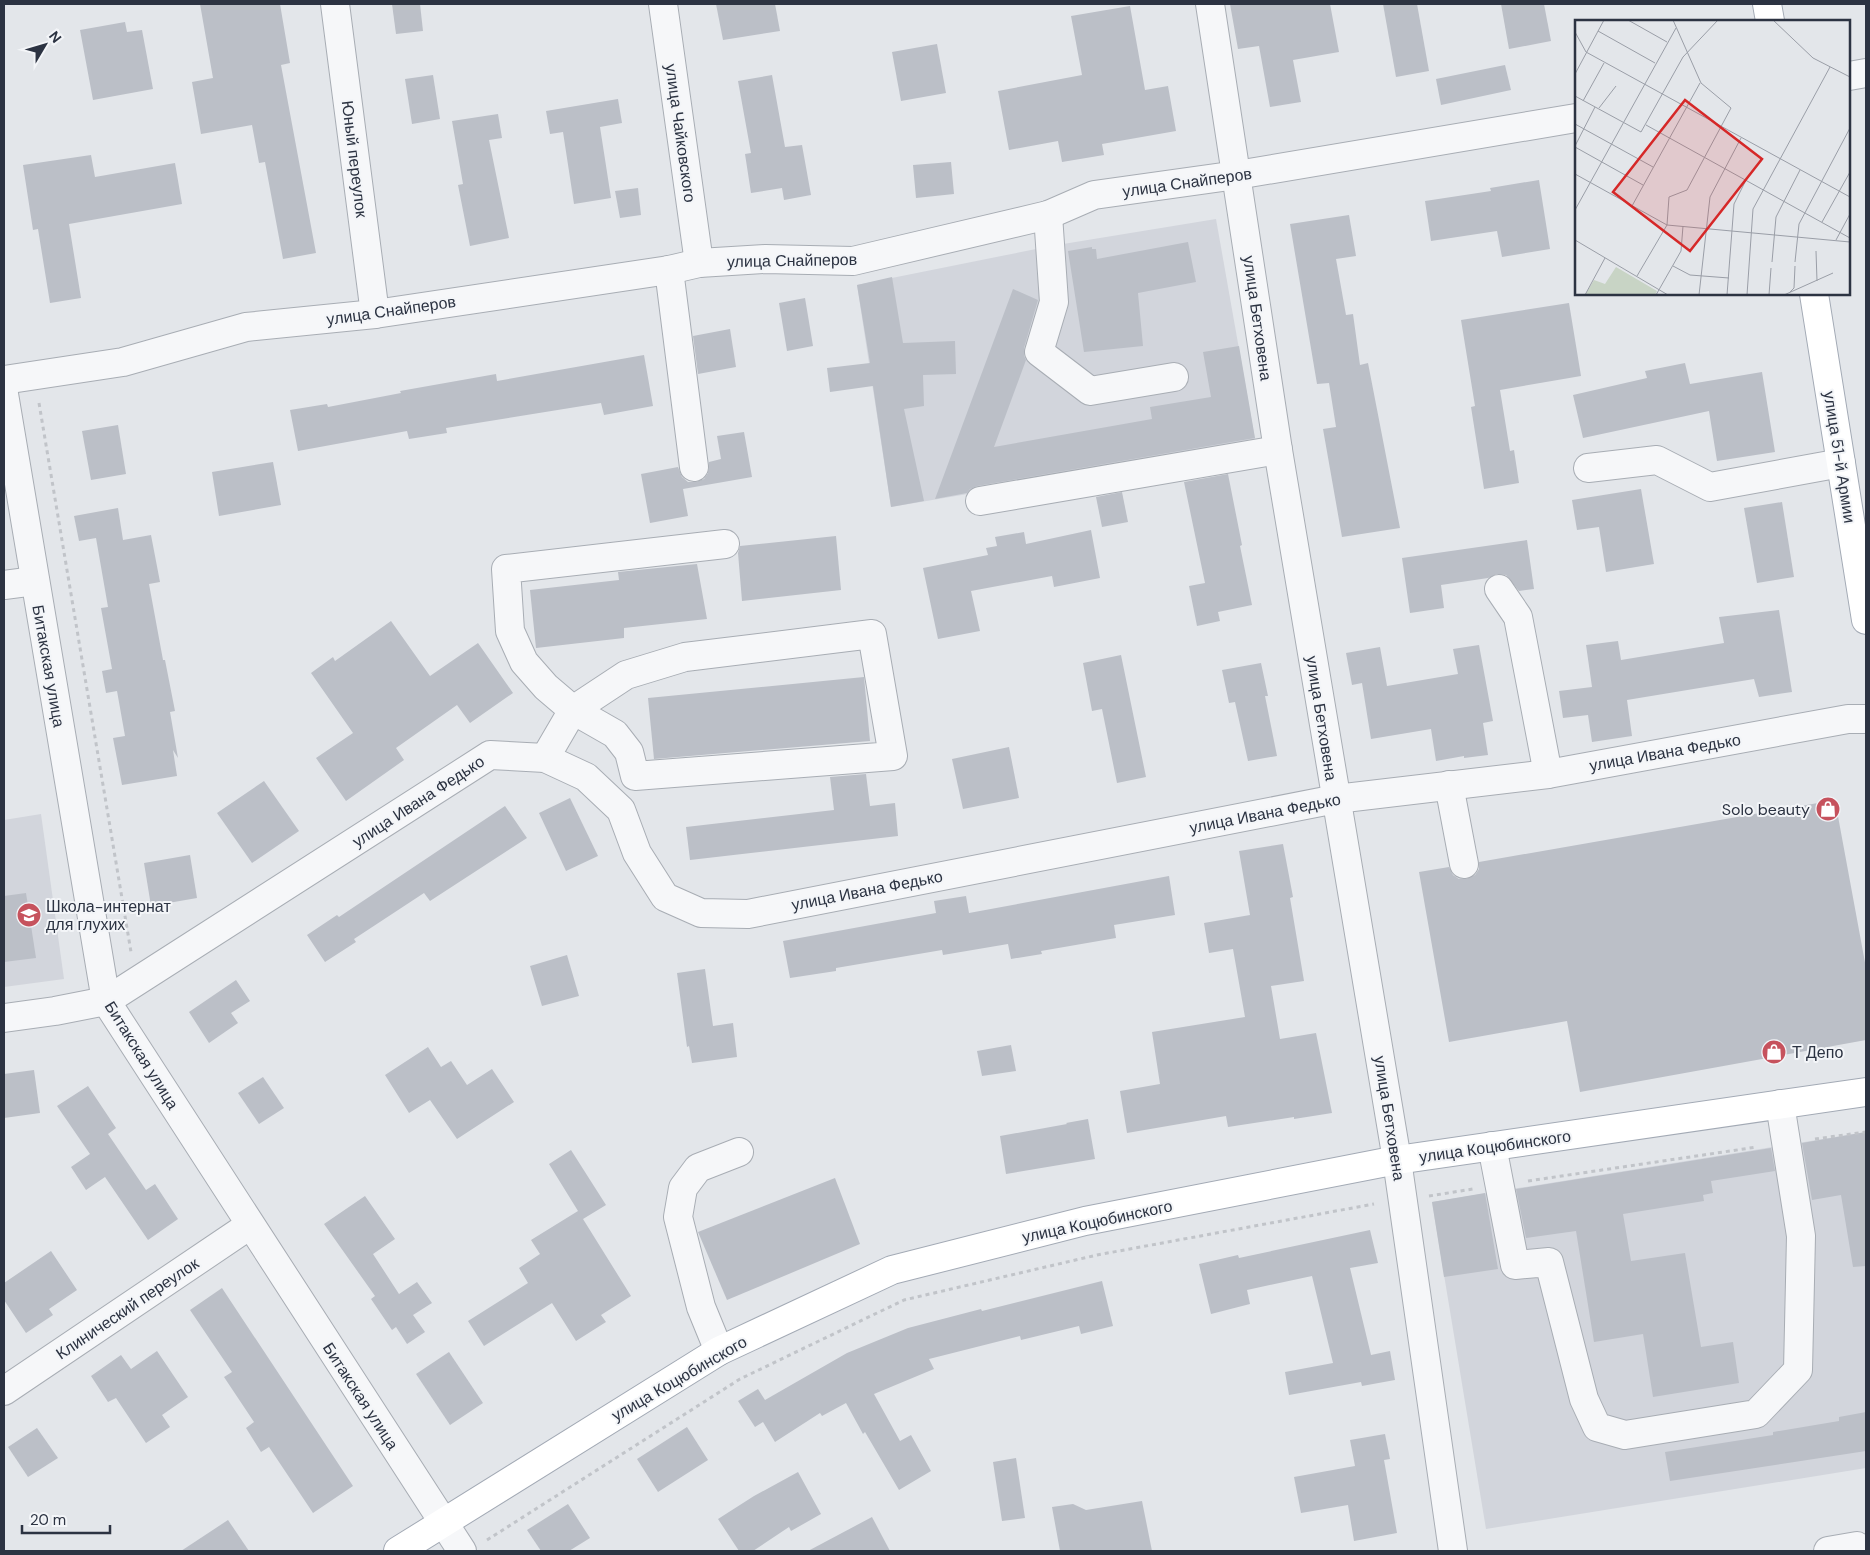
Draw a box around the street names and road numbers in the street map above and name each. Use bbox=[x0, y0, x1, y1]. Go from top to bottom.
street label: улица Чайковского bbox=[660, 62, 701, 204]
street label: Юный переулок bbox=[337, 99, 372, 220]
street label: улица Снайперов bbox=[1121, 163, 1253, 202]
street label: улица Снайперов bbox=[727, 249, 857, 272]
street label: улица Бетховена bbox=[1238, 254, 1277, 382]
street label: улица Снайперов bbox=[325, 291, 457, 330]
street label: улица 51-й Армии bbox=[1819, 390, 1860, 525]
street label: Битакская улица bbox=[27, 603, 70, 729]
street label: улица Бетховена bbox=[1301, 654, 1342, 782]
street label: улица Ивана Федько bbox=[1588, 729, 1743, 776]
street label: улица Ивана Федько bbox=[348, 751, 488, 852]
street label: улица Ивана Федько bbox=[1188, 789, 1342, 838]
street label: улица Ивана Федько bbox=[790, 866, 944, 915]
street label: Битакская улица bbox=[100, 997, 183, 1113]
street label: улица Бетховена bbox=[1369, 1054, 1410, 1182]
street label: улица Коцюбинского bbox=[1418, 1125, 1572, 1168]
street label: улица Коцюбинского bbox=[1020, 1195, 1174, 1248]
street label: Клинический переулок bbox=[52, 1252, 204, 1364]
street label: улица Коцюбинского bbox=[608, 1331, 751, 1426]
street label: Битакская улица bbox=[318, 1339, 403, 1454]

